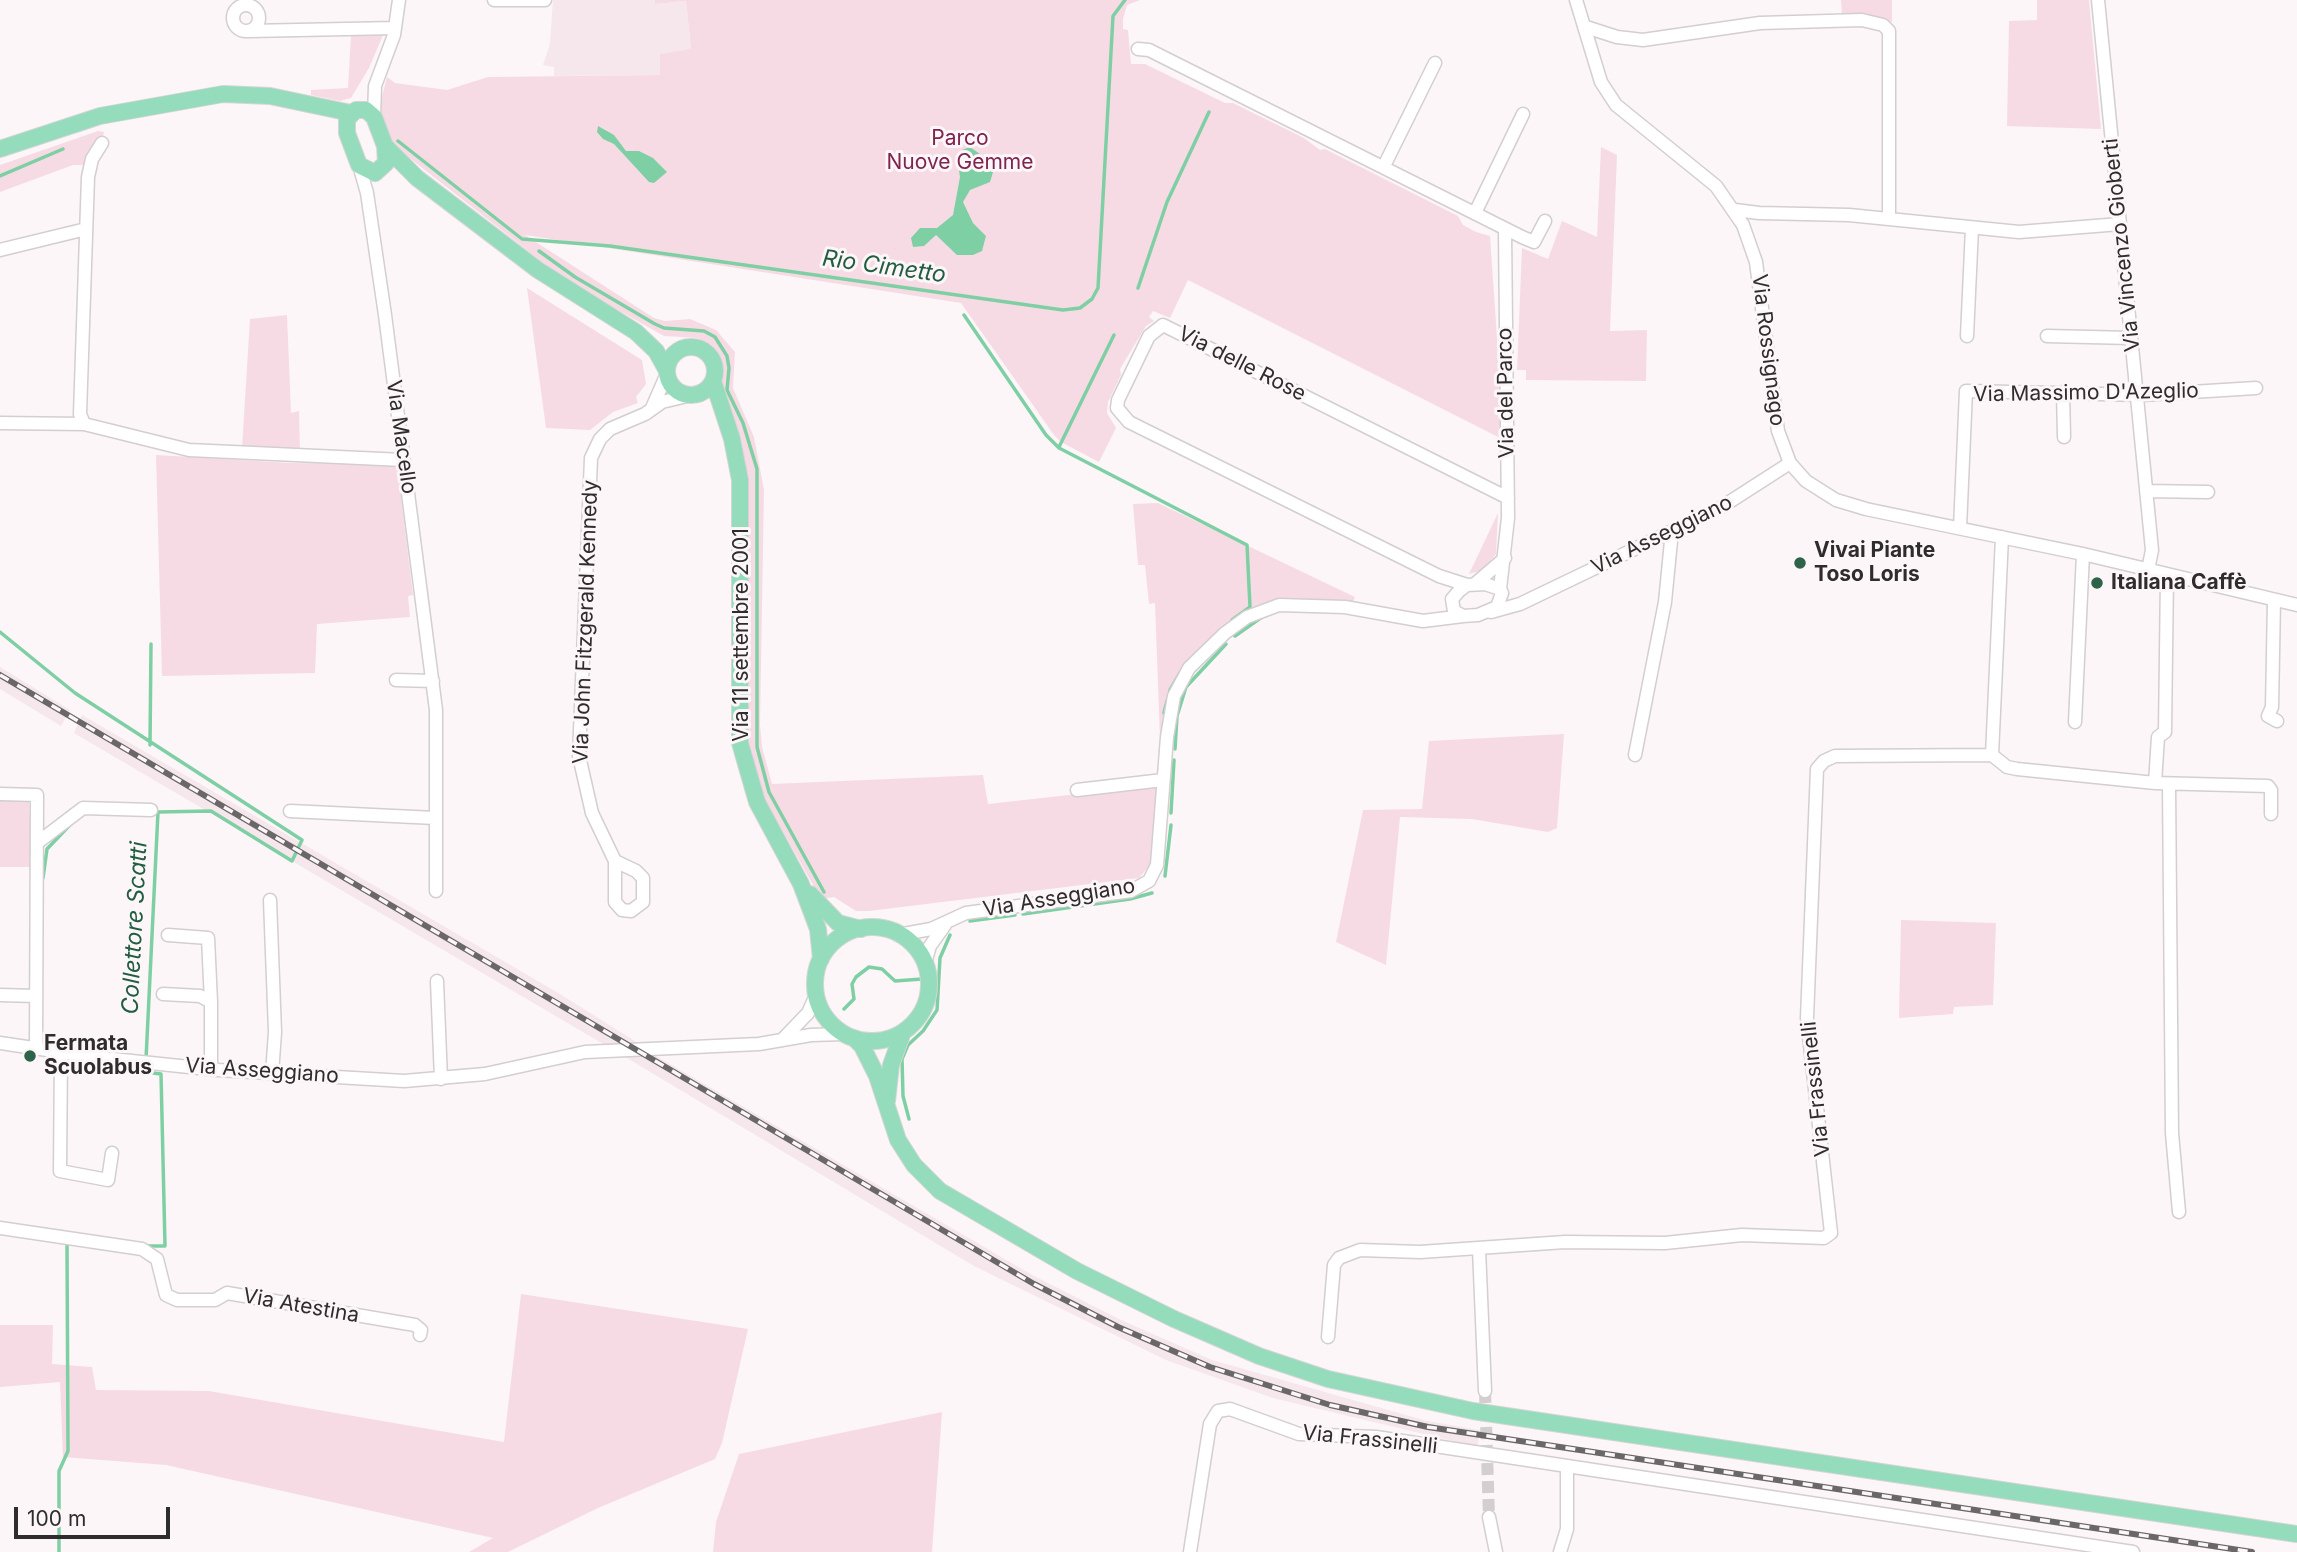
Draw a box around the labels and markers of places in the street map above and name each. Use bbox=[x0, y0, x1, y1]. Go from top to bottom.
place label: Vivai Piante Toso Loris bbox=[1814, 538, 1935, 588]
marker: Vivai Piante Toso Loris bbox=[1792, 555, 1808, 571]
place label: Italiana Caffè bbox=[2111, 570, 2247, 596]
marker: Italiana Caffè bbox=[2089, 575, 2105, 591]
place label: Fermata Scuolabus bbox=[44, 1031, 152, 1081]
marker: Fermata Scuolabus bbox=[22, 1048, 38, 1064]

